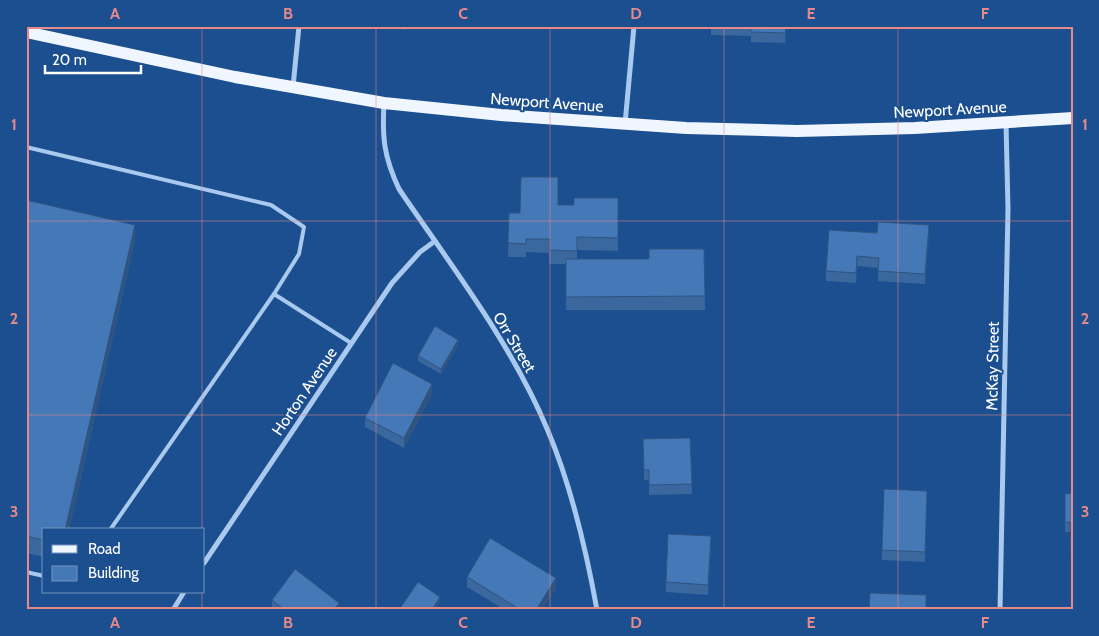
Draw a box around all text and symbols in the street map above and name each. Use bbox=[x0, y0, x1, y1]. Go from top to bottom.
text: A bbox=[110, 4, 120, 23]
text: B bbox=[283, 4, 293, 23]
text: C bbox=[458, 4, 468, 23]
text: D bbox=[630, 4, 642, 23]
text: E bbox=[806, 4, 816, 23]
text: F bbox=[981, 4, 990, 23]
scale bar bbox=[45, 42, 141, 74]
text: 20 m bbox=[52, 51, 87, 69]
street label: Newport Avenue bbox=[490, 89, 604, 116]
street label: Newport Avenue bbox=[893, 97, 1007, 122]
text: 1 bbox=[11, 115, 17, 134]
text: 1 bbox=[1082, 115, 1088, 134]
text: 2 bbox=[10, 309, 18, 328]
street label: Orr Street bbox=[489, 309, 540, 376]
text: 2 bbox=[1081, 309, 1089, 328]
street label: McKay Street bbox=[982, 321, 1003, 411]
street label: Horton Avenue bbox=[268, 344, 341, 439]
text: 3 bbox=[10, 502, 18, 521]
text: 3 bbox=[1081, 502, 1089, 521]
legend bbox=[42, 528, 205, 594]
text: Road bbox=[88, 540, 121, 558]
text: Building bbox=[88, 564, 139, 582]
text: A bbox=[110, 613, 120, 632]
text: B bbox=[283, 613, 293, 632]
text: C bbox=[458, 613, 468, 632]
text: D bbox=[630, 613, 642, 632]
text: E bbox=[806, 613, 816, 632]
text: F bbox=[981, 613, 990, 632]

